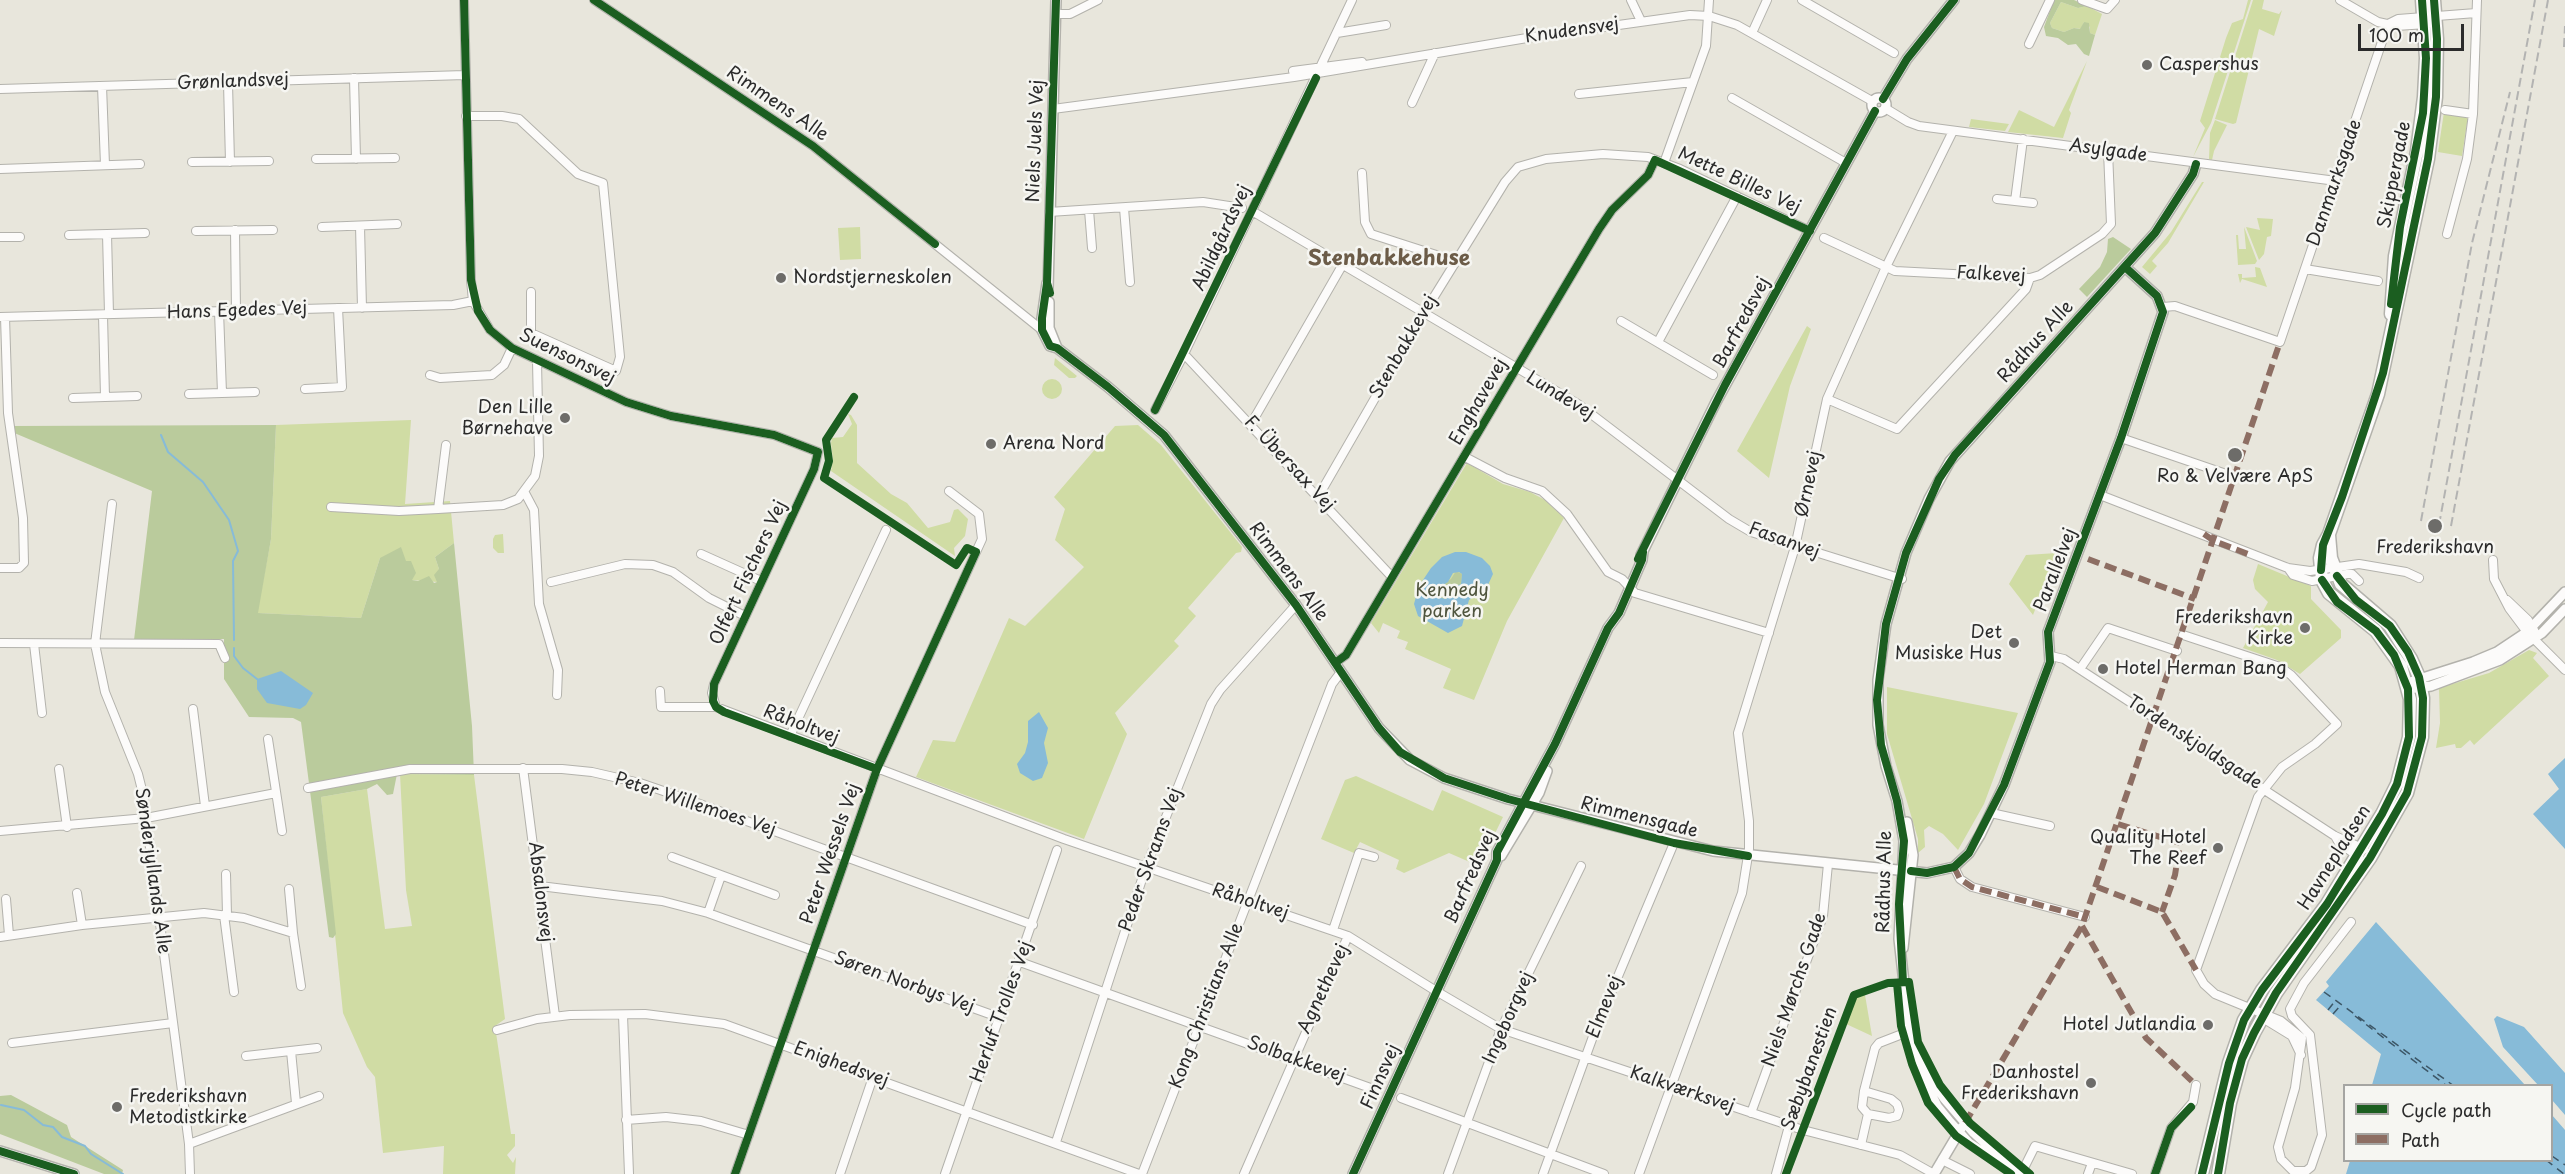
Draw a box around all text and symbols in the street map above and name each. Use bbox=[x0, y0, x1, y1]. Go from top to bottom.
scale bar bbox=[2361, 12, 2468, 50]
street label: Knudensvej bbox=[1524, 14, 1620, 48]
text: 100 m bbox=[2369, 21, 2424, 48]
place label: Caspershus bbox=[2159, 54, 2259, 76]
marker: Caspershus bbox=[2140, 58, 2154, 72]
street label: Rimmens Alle bbox=[722, 62, 832, 146]
street label: Grønlandsvej bbox=[177, 69, 289, 95]
street label: Niels Juels Vej bbox=[1023, 79, 1049, 203]
street label: Danmarksgade bbox=[2303, 117, 2367, 249]
street label: Skippergade bbox=[2374, 120, 2416, 230]
street label: Asylgade bbox=[2068, 135, 2148, 167]
street label: Mette Billes Vej bbox=[1674, 143, 1804, 219]
street label: Abildgårdsvej bbox=[1188, 182, 1256, 294]
district label: Stenbakkehuse bbox=[1308, 246, 1470, 272]
street label: Falkevej bbox=[1956, 262, 2026, 288]
place label: Nordstjerneskolen bbox=[793, 267, 952, 289]
marker: Nordstjerneskolen bbox=[774, 271, 788, 285]
street label: Barfredsvej bbox=[1709, 274, 1775, 372]
street label: Stenbakkevej bbox=[1366, 291, 1442, 403]
street label: Rådhus Alle bbox=[1994, 297, 2078, 387]
street label: Hans Egedes Vej bbox=[166, 298, 308, 324]
street label: Suensonsvej bbox=[515, 324, 619, 390]
street label: Enghavevej bbox=[1446, 355, 1512, 449]
street label: Lundevej bbox=[1522, 367, 1598, 425]
place label: Den Lille Børnehave bbox=[461, 397, 553, 440]
marker: Den Lille Børnehave bbox=[558, 411, 572, 425]
street label: F. Übersax Vej bbox=[1239, 412, 1339, 516]
place label: Arena Nord bbox=[1003, 433, 1104, 455]
marker: Arena Nord bbox=[984, 437, 998, 451]
marker: Ro & Velvære ApS bbox=[2226, 446, 2244, 464]
street label: Ørnevej bbox=[1791, 449, 1827, 519]
place label: Ro & Velvære ApS bbox=[2157, 466, 2313, 488]
street label: Olfert Fischers Vej bbox=[706, 497, 792, 649]
marker: Frederikshavn bbox=[2426, 517, 2444, 535]
street label: Rimmens Alle bbox=[1244, 518, 1332, 626]
street label: Fasanvej bbox=[1746, 518, 1822, 564]
street label: Parallelvej bbox=[2030, 525, 2082, 615]
place label: Frederikshavn bbox=[2376, 537, 2494, 559]
park label: Kennedy parken bbox=[1415, 580, 1489, 622]
place label: Frederikshavn Kirke bbox=[2175, 607, 2293, 650]
marker: Frederikshavn Kirke bbox=[2298, 621, 2312, 635]
place label: Det Musiske Hus bbox=[1895, 622, 2002, 664]
marker: Det Musiske Hus bbox=[2007, 636, 2021, 650]
place label: Hotel Herman Bang bbox=[2115, 658, 2287, 680]
marker: Hotel Herman Bang bbox=[2096, 662, 2110, 676]
street label: Tordenskjoldsgade bbox=[2122, 691, 2266, 795]
street label: Råholtvej bbox=[760, 701, 842, 749]
street label: Peter Willemoes Vej bbox=[611, 769, 779, 841]
street label: Peter Wessels Vej bbox=[797, 781, 865, 927]
street label: Peder Skrams Vej bbox=[1115, 785, 1187, 935]
street label: Sønderjyllands Alle bbox=[130, 787, 174, 955]
street label: Rimmensgade bbox=[1578, 793, 1700, 843]
street label: Havnepladsen bbox=[2294, 802, 2376, 914]
street label: Barfredsvej bbox=[1441, 827, 1501, 927]
place label: Quality Hotel The Reef bbox=[2090, 827, 2206, 870]
street label: Rådhus Alle bbox=[1873, 831, 1897, 933]
street label: Absalonsvej bbox=[523, 840, 557, 944]
marker: Quality Hotel The Reef bbox=[2211, 841, 2225, 855]
street label: Råholtvej bbox=[1209, 879, 1291, 925]
street label: Niels Mørchs Gade bbox=[1758, 910, 1832, 1070]
street label: Kong Christians Alle bbox=[1165, 920, 1249, 1092]
street label: Herluf Trolles Vej bbox=[966, 938, 1038, 1086]
street label: Agnethevej bbox=[1294, 941, 1354, 1037]
street label: Søren Norbys Vej bbox=[831, 948, 977, 1018]
street label: Ingeborgvej bbox=[1479, 969, 1539, 1067]
street label: Elmevej bbox=[1583, 973, 1627, 1041]
street label: Sæbybanestien bbox=[1778, 1004, 1842, 1134]
place label: Hotel Jutlandia bbox=[2063, 1014, 2196, 1036]
marker: Hotel Jutlandia bbox=[2201, 1018, 2215, 1032]
street label: Solbakkevej bbox=[1244, 1032, 1348, 1088]
street label: Enighedsvej bbox=[791, 1038, 891, 1092]
street label: Finnsvej bbox=[1357, 1041, 1405, 1113]
street label: Kalkværksvej bbox=[1627, 1062, 1737, 1118]
place label: Danhostel Frederikshavn bbox=[1961, 1062, 2079, 1104]
marker: Danhostel Frederikshavn bbox=[2084, 1076, 2098, 1090]
legend bbox=[2343, 1084, 2553, 1162]
place label: Frederikshavn Metodistkirke bbox=[129, 1086, 247, 1128]
text: Cycle path bbox=[2401, 1096, 2492, 1123]
marker: Frederikshavn Metodistkirke bbox=[110, 1100, 124, 1114]
text: Path bbox=[2401, 1126, 2440, 1153]

